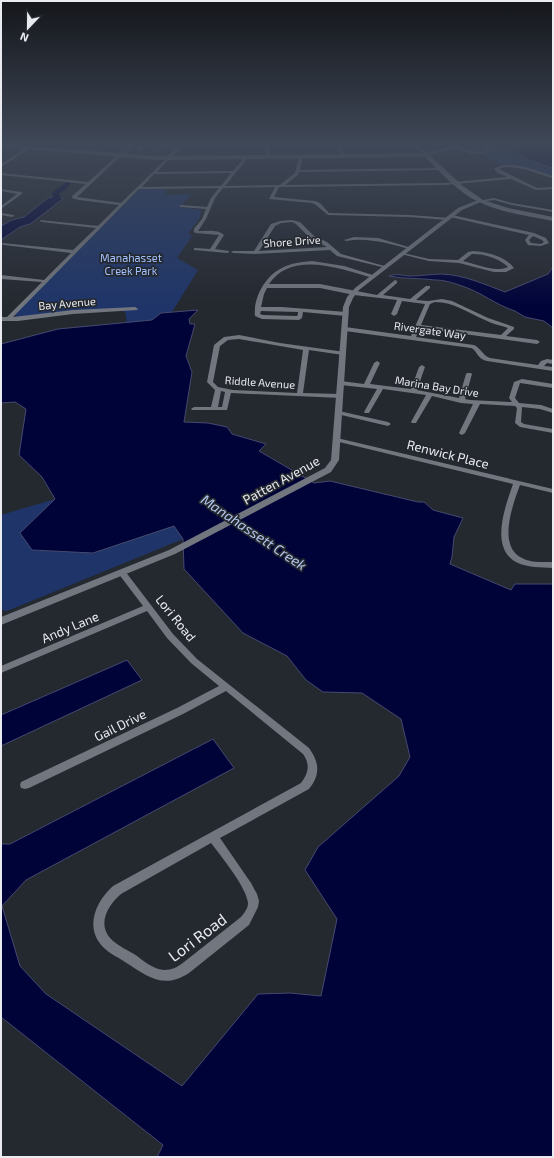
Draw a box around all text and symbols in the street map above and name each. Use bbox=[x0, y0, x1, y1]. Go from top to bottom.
north arrow bbox=[8, 8, 48, 48]
text: N bbox=[18, 30, 30, 45]
street label: Shore Drive bbox=[263, 233, 321, 249]
park label: Manahasset Creek Park bbox=[100, 251, 162, 277]
street label: Bay Avenue bbox=[38, 294, 96, 312]
street label: Rivergate Way bbox=[393, 319, 467, 341]
street label: Riddle Avenue bbox=[224, 373, 296, 391]
street label: Marina Bay Drive bbox=[394, 373, 480, 399]
street label: Renwick Place bbox=[405, 436, 491, 472]
street label: Patten Avenue bbox=[240, 452, 322, 508]
water label: Manahassett Creek bbox=[198, 490, 310, 574]
street label: Lori Road bbox=[152, 591, 200, 645]
street label: Andy Lane bbox=[39, 608, 101, 646]
street label: Gail Drive bbox=[91, 706, 149, 744]
street label: Lori Road bbox=[164, 909, 230, 965]

